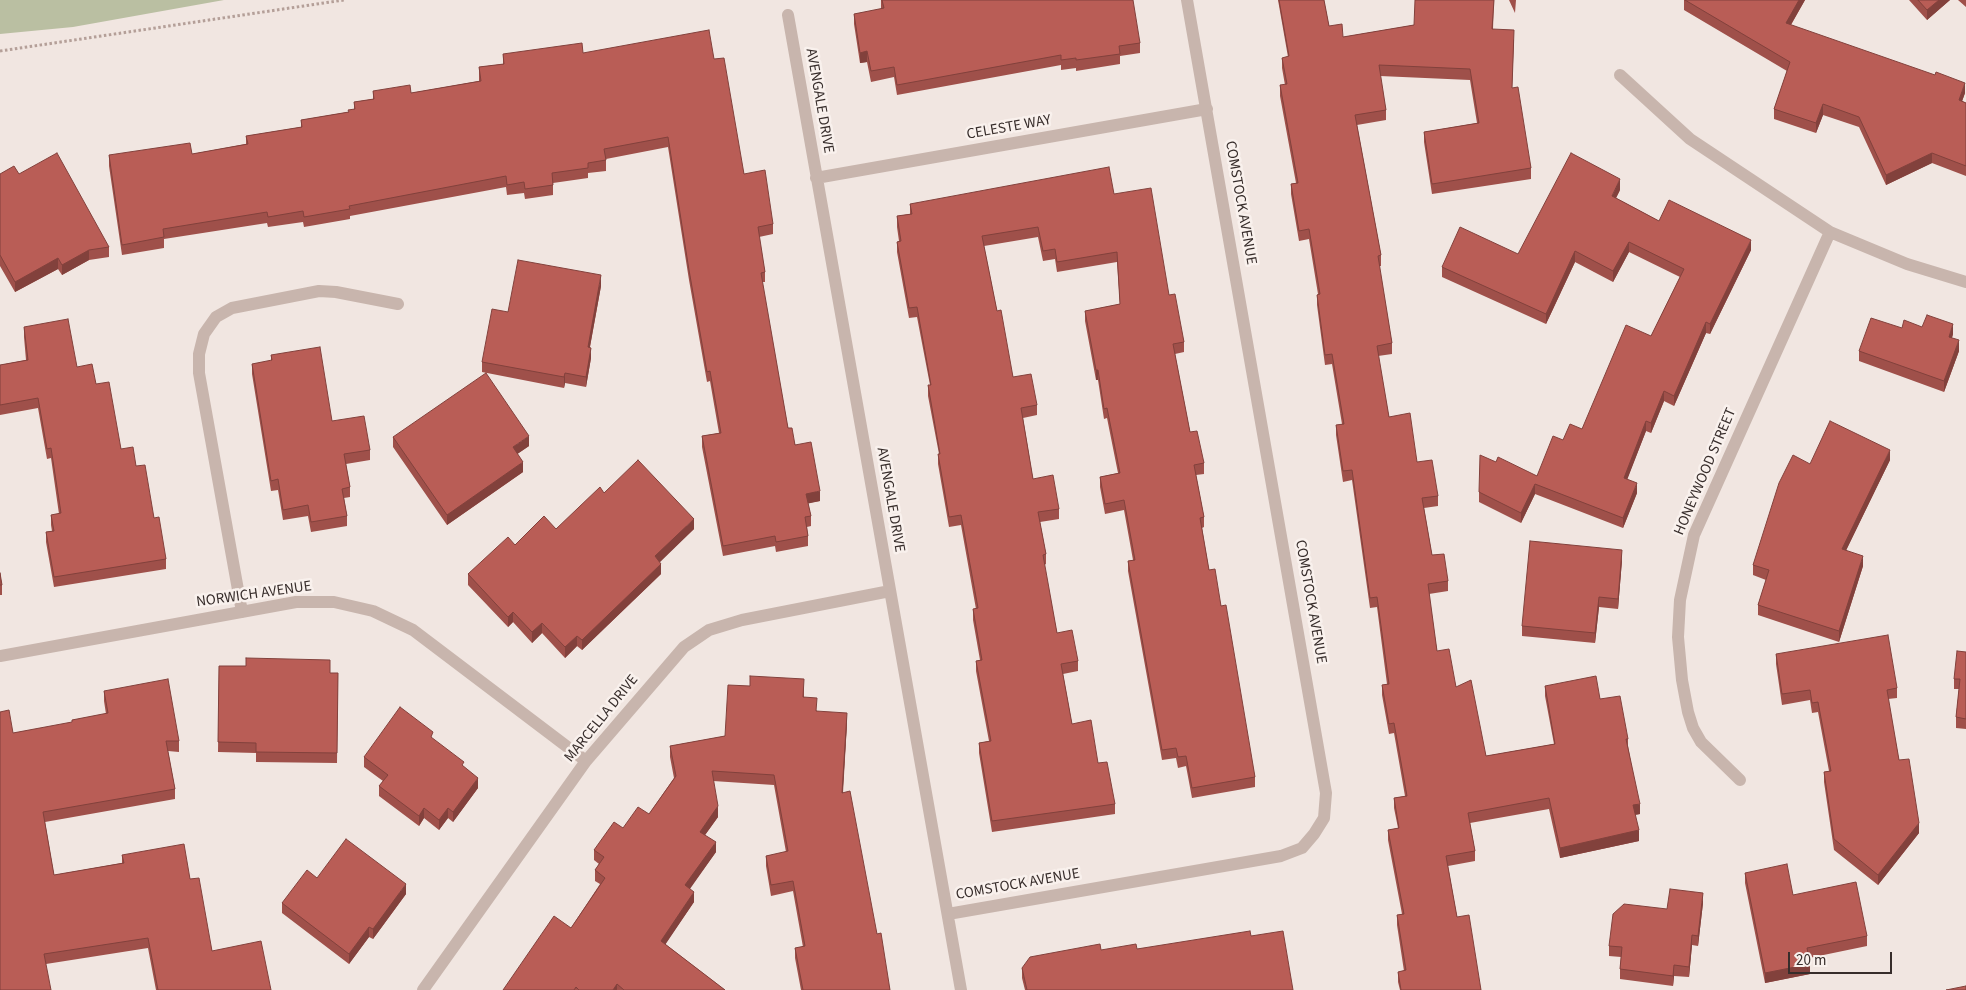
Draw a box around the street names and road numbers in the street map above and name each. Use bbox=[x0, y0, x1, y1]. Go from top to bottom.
street label: AVENGALE DRIVE bbox=[801, 47, 837, 155]
street label: CELESTE WAY bbox=[965, 112, 1053, 144]
street label: COMSTOCK AVENUE bbox=[1220, 140, 1260, 266]
street label: HONEYWOOD STREET bbox=[1671, 406, 1741, 538]
street label: AVENGALE DRIVE bbox=[872, 446, 908, 554]
street label: COMSTOCK AVENUE bbox=[1290, 539, 1330, 665]
street label: NORWICH AVENUE bbox=[195, 578, 313, 612]
street label: MARCELLA DRIVE bbox=[561, 672, 643, 766]
street label: COMSTOCK AVENUE bbox=[955, 865, 1081, 905]

